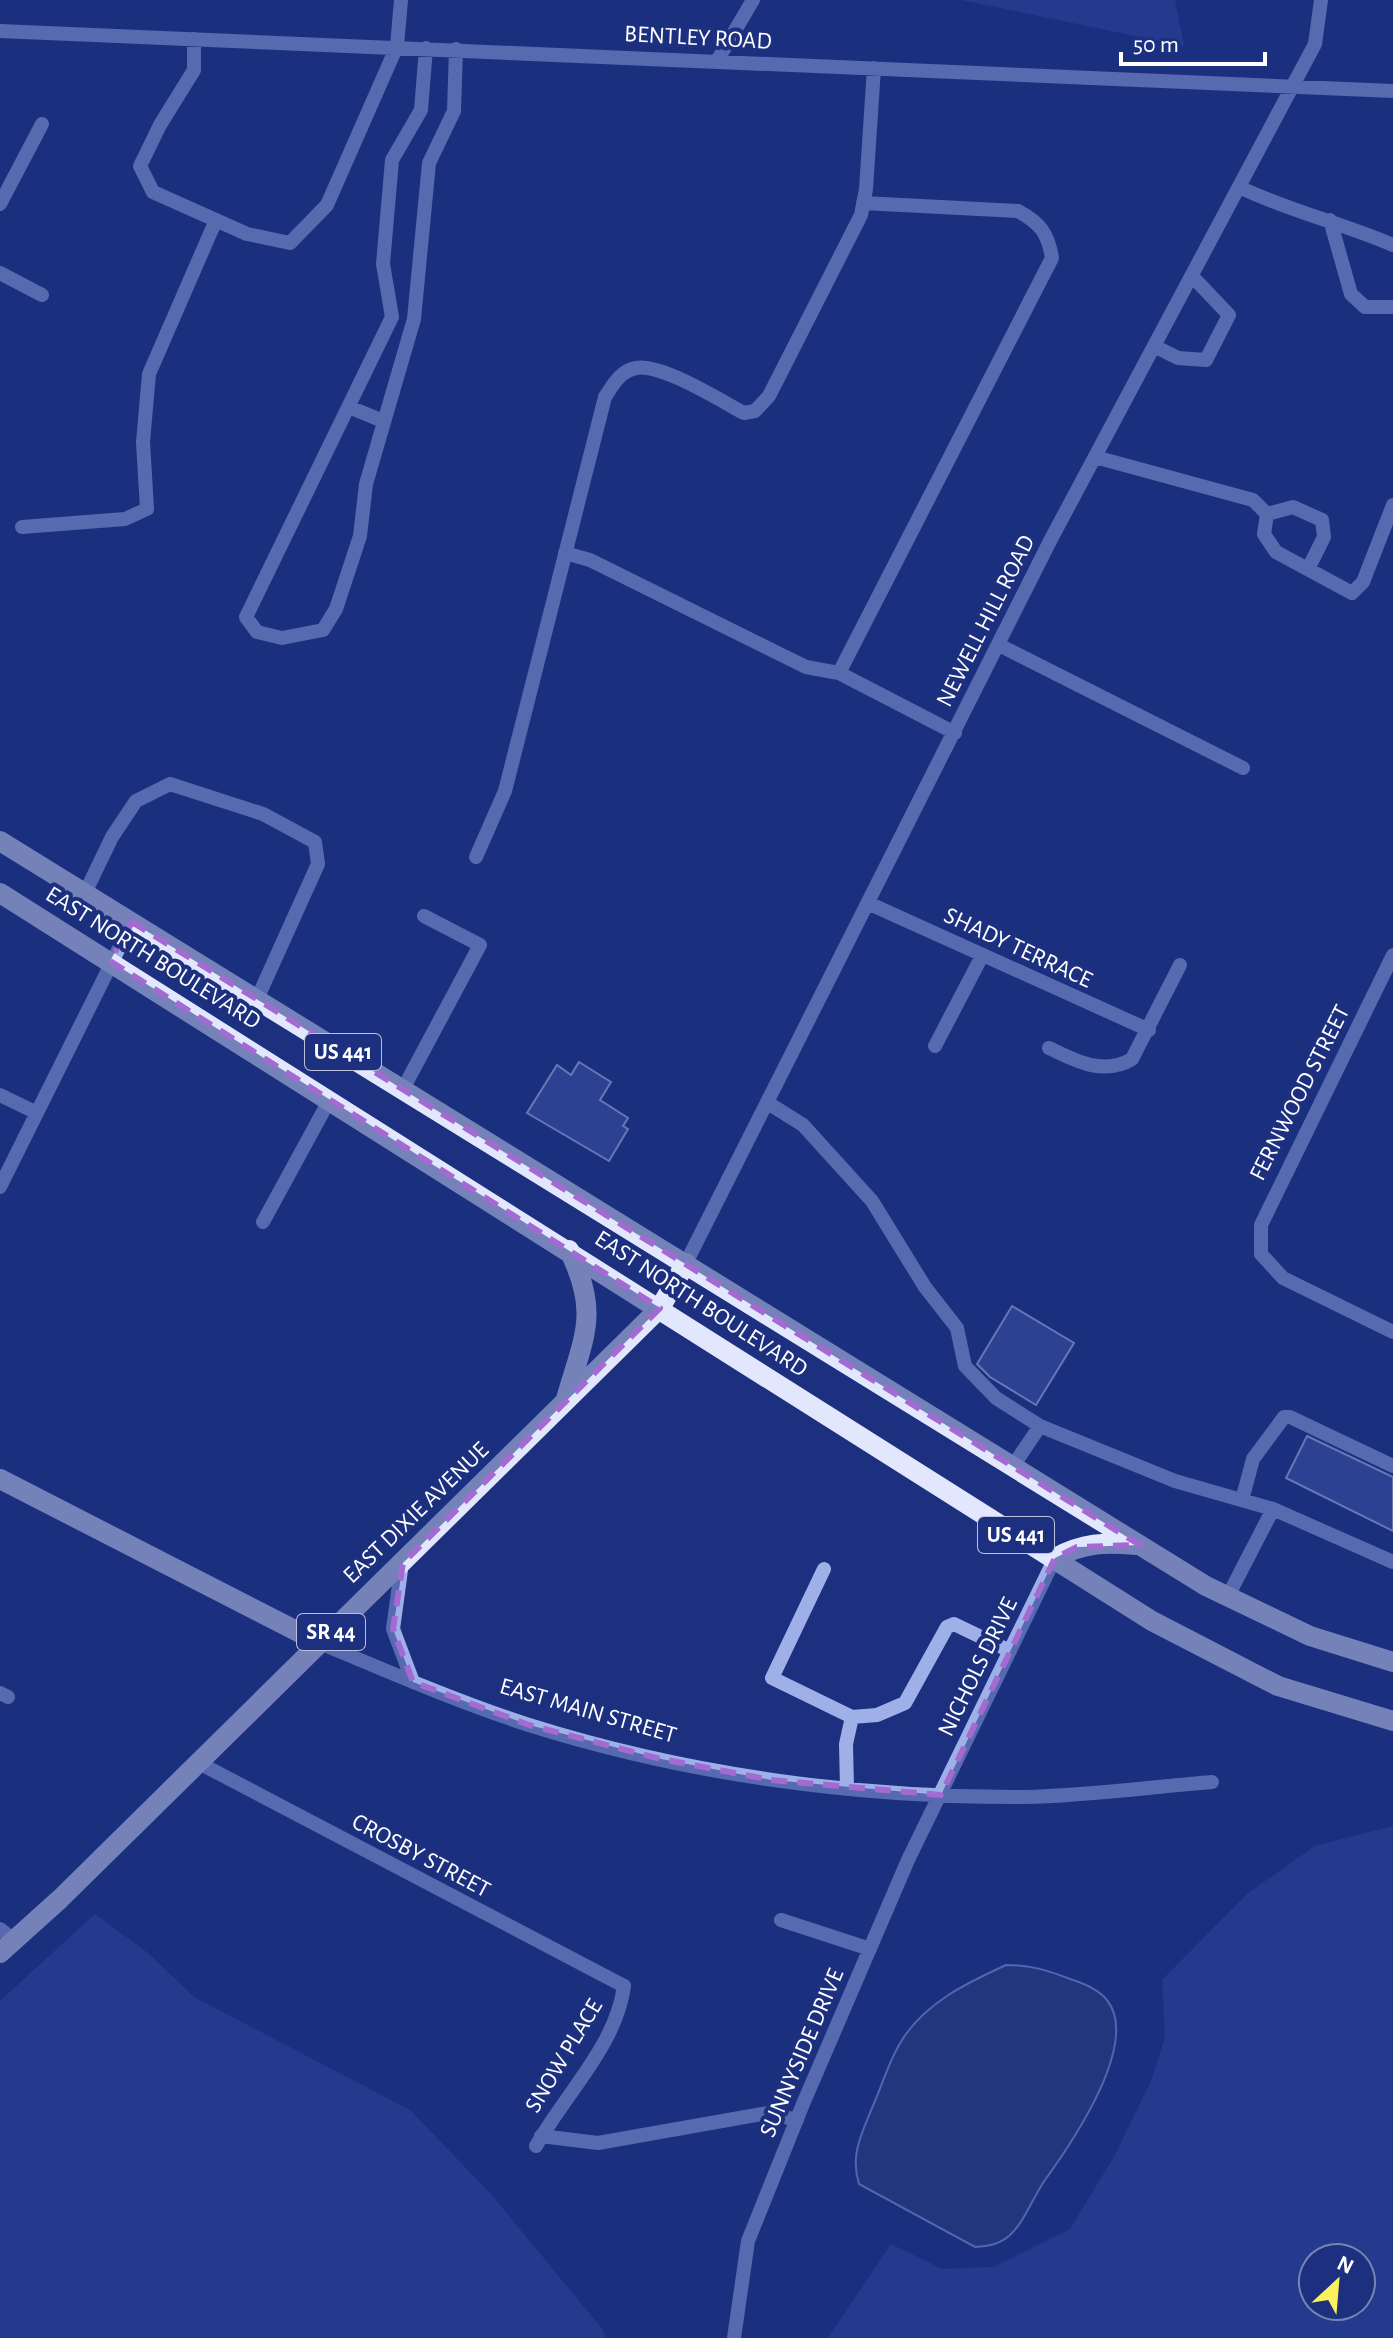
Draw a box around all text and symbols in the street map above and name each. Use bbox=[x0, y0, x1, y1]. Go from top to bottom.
scale bar bbox=[1121, 16, 1265, 66]
street label: BENTLEY ROAD bbox=[624, 22, 772, 54]
text: 50 m bbox=[1133, 33, 1179, 57]
street label: NEWELL HILL ROAD bbox=[932, 531, 1040, 711]
street label: EAST NORTH BOULEVARD bbox=[41, 882, 265, 1034]
street label: SHADY TERRACE bbox=[940, 903, 1096, 993]
street label: FERNWOOD STREET bbox=[1245, 1001, 1355, 1185]
road number: US 441 bbox=[305, 1034, 381, 1070]
street label: EAST NORTH BOULEVARD bbox=[590, 1226, 812, 1382]
street label: EAST DIXIE AVENUE bbox=[339, 1437, 494, 1588]
road number: US 441 bbox=[978, 1517, 1054, 1553]
street label: NICHOLS DRIVE bbox=[934, 1593, 1022, 1740]
road number: SR 44 bbox=[297, 1614, 365, 1650]
street label: EAST MAIN STREET bbox=[497, 1674, 679, 1748]
street label: CROSBY STREET bbox=[348, 1810, 494, 1903]
street label: SUNNYSIDE DRIVE bbox=[756, 1965, 848, 2141]
street label: SNOW PLACE bbox=[521, 1995, 607, 2117]
north arrow bbox=[1297, 2242, 1377, 2322]
text: N bbox=[1334, 2252, 1357, 2278]

